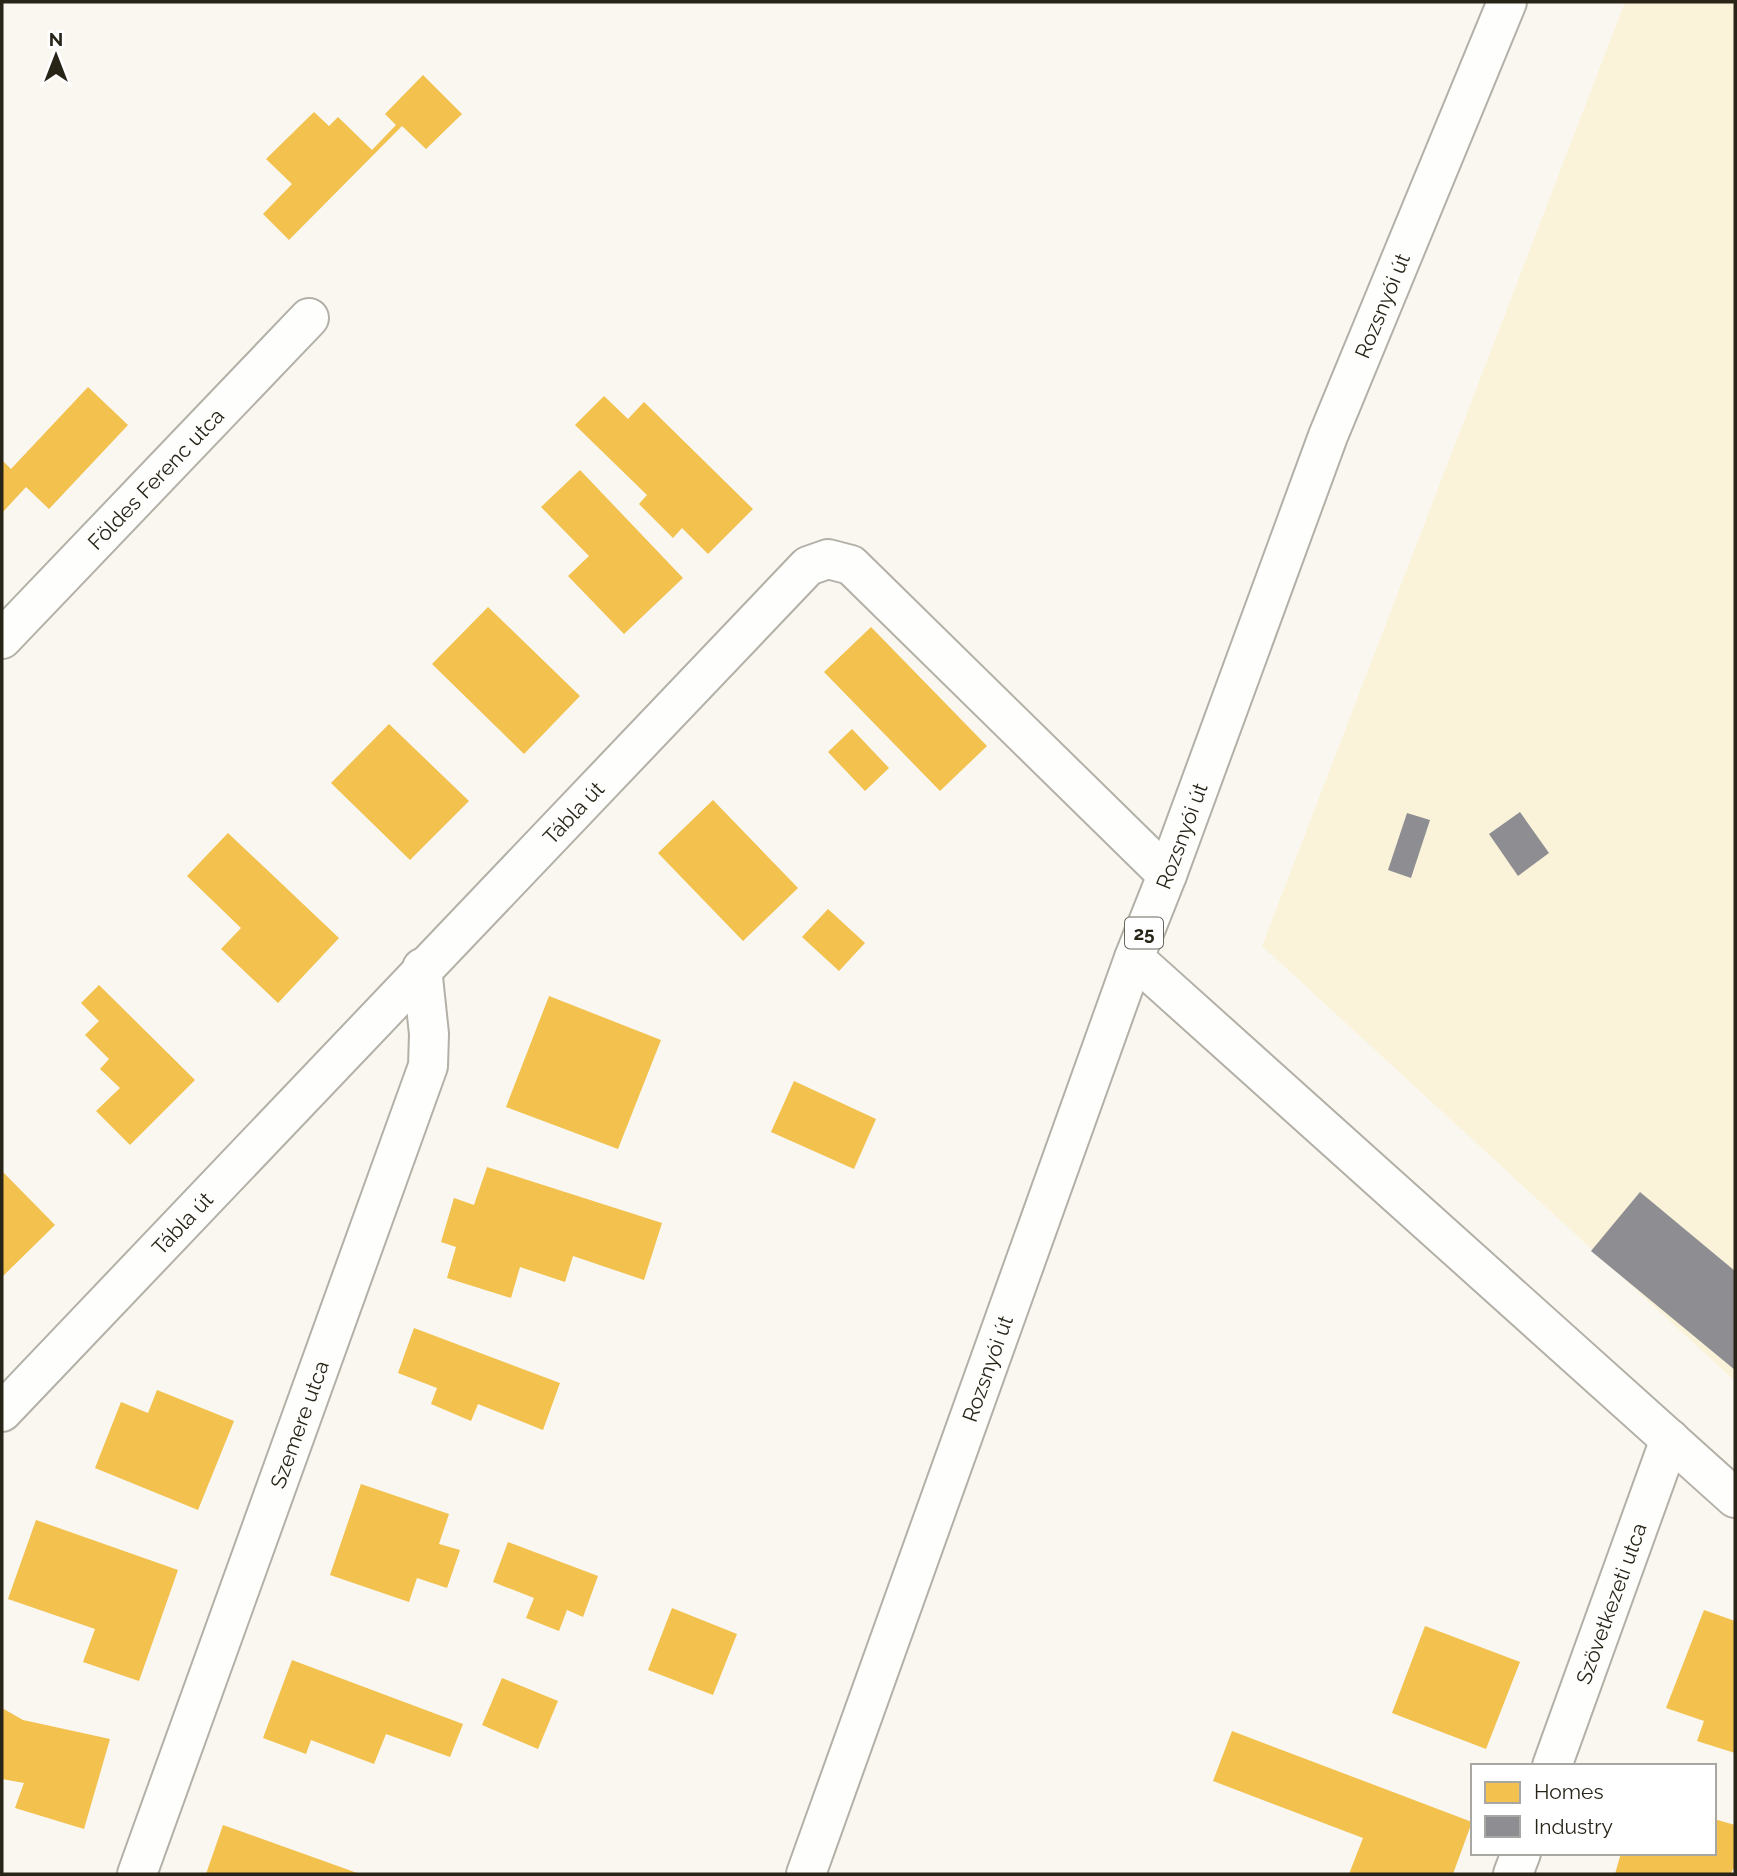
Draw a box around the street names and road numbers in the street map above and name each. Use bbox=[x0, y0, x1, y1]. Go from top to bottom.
street label: Rozsnyói út bbox=[1349, 249, 1415, 362]
street label: Földes Ferenc utca bbox=[82, 403, 229, 554]
street label: Tábla út bbox=[537, 776, 609, 849]
street label: Rozsnyói út bbox=[1150, 779, 1212, 892]
road number: 25 bbox=[1125, 917, 1163, 948]
street label: Tábla út bbox=[146, 1186, 218, 1260]
street label: Rozsnyói út bbox=[957, 1312, 1018, 1425]
street label: Szemere utca bbox=[265, 1357, 333, 1491]
street label: Szövetkezeti utca bbox=[1570, 1519, 1651, 1687]

